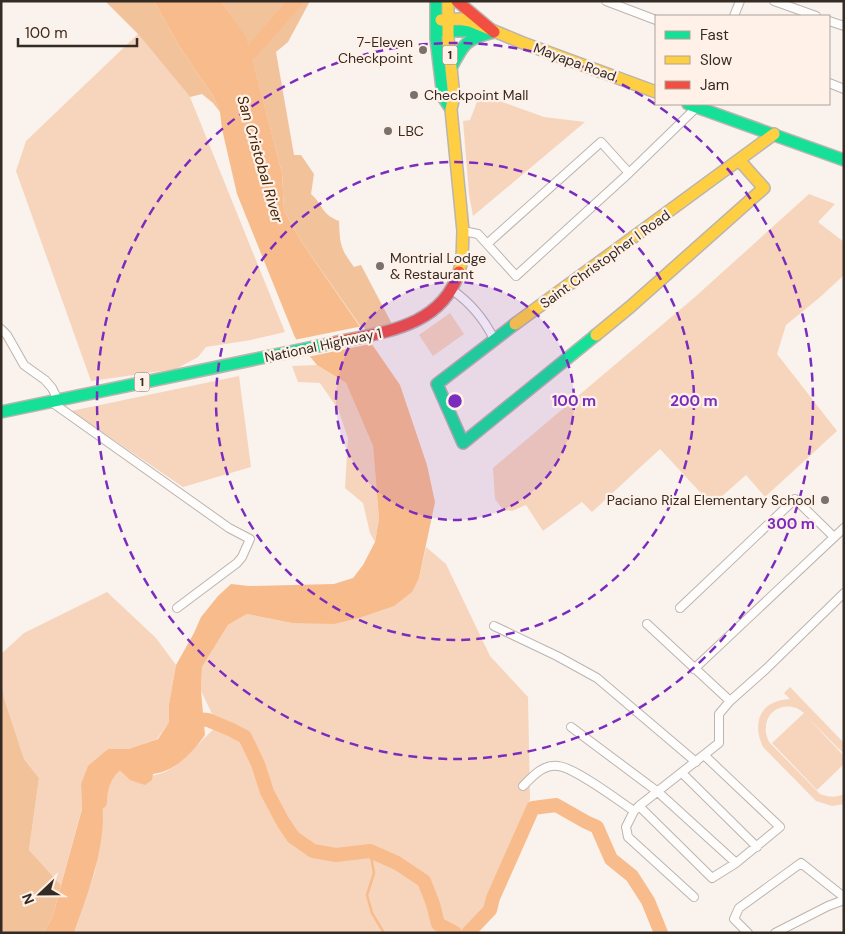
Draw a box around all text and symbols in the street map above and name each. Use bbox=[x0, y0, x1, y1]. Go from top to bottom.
scale bar bbox=[18, 15, 136, 47]
legend bbox=[655, 15, 830, 105]
text: 100 m bbox=[25, 23, 68, 43]
text: Fast bbox=[700, 25, 729, 45]
place label: 7-Eleven Checkpoint bbox=[338, 33, 413, 67]
street label: Mayapa Road bbox=[531, 39, 619, 85]
marker: 7-Eleven Checkpoint bbox=[417, 44, 429, 56]
road number: 1 bbox=[442, 46, 458, 64]
text: Slow bbox=[700, 50, 733, 70]
text: Jam bbox=[700, 75, 729, 95]
place label: Checkpoint Mall bbox=[424, 86, 528, 104]
marker: Checkpoint Mall bbox=[408, 89, 420, 101]
water label: San Cristobal River bbox=[232, 93, 288, 225]
place label: LBC bbox=[398, 122, 424, 140]
marker: LBC bbox=[382, 125, 394, 137]
street label: Saint Christopher I Road bbox=[536, 206, 674, 312]
place label: Montrial Lodge & Restaurant bbox=[390, 249, 486, 283]
marker: Montrial Lodge & Restaurant bbox=[374, 260, 386, 272]
street label: National Highway 1 bbox=[263, 324, 383, 366]
road number: 1 bbox=[134, 372, 150, 392]
text: 100 m bbox=[552, 391, 596, 411]
text: 200 m bbox=[670, 391, 718, 411]
centre of rings bbox=[446, 392, 464, 410]
place label: Paciano Rizal Elementary School bbox=[607, 491, 815, 509]
marker: Paciano Rizal Elementary School bbox=[819, 494, 831, 506]
text: 300 m bbox=[767, 514, 815, 534]
north arrow bbox=[15, 869, 65, 919]
text: N bbox=[18, 891, 38, 907]

